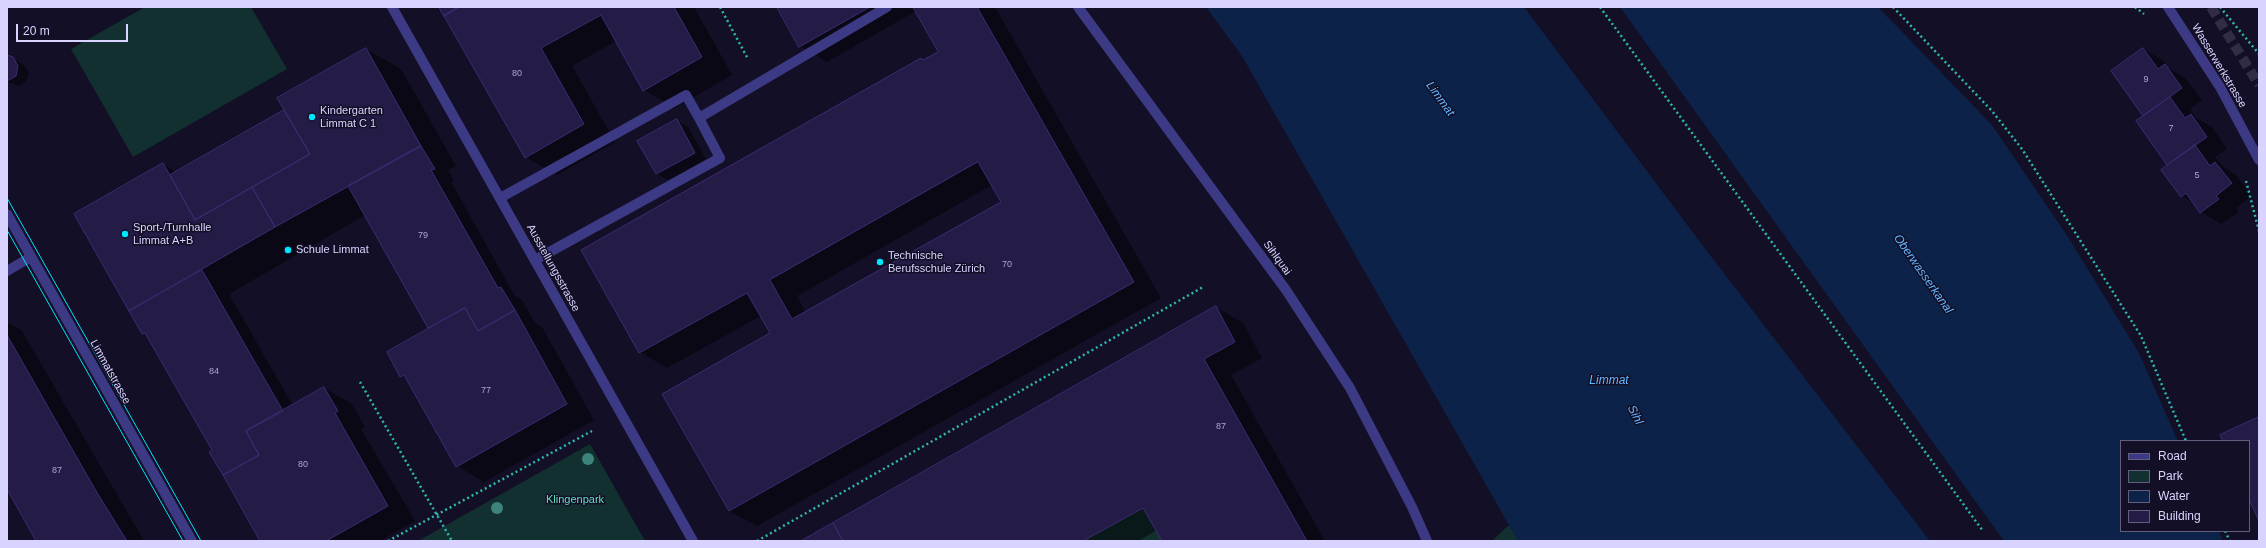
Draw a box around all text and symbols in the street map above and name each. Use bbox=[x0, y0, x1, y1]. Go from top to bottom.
scale bar bbox=[18, 16, 130, 42]
street label: Wasserwerkstrasse bbox=[2189, 22, 2249, 110]
text: 20 m bbox=[23, 24, 50, 38]
house number: 80 bbox=[512, 69, 522, 79]
house number: 9 bbox=[2143, 75, 2149, 85]
water label: Limmat bbox=[1423, 79, 1457, 119]
place label: Kindergarten Limmat C 1 bbox=[320, 104, 383, 130]
marker: Kindergarten Limmat C 1 bbox=[307, 112, 317, 122]
house number: 7 bbox=[2168, 124, 2174, 134]
house number: 5 bbox=[2194, 171, 2200, 181]
place label: Sport-/Turnhalle Limmat A+B bbox=[133, 221, 211, 247]
street label: Ausstellungsstrasse bbox=[524, 222, 582, 314]
marker: Sport-/Turnhalle Limmat A+B bbox=[120, 229, 130, 239]
house number: 79 bbox=[418, 231, 428, 241]
water label: Oberwasserkanal bbox=[1890, 232, 1956, 316]
street label: Sihlquai bbox=[1260, 238, 1294, 278]
place label: Schule Limmat bbox=[296, 243, 369, 257]
marker: Schule Limmat bbox=[283, 245, 293, 255]
place label: Technische Berufsschule Zürich bbox=[888, 249, 985, 275]
marker: Technische Berufsschule Zürich bbox=[875, 257, 885, 267]
house number: 70 bbox=[1002, 260, 1012, 270]
street label: Limmatstrasse bbox=[87, 338, 133, 406]
house number: 84 bbox=[209, 367, 219, 377]
water label: Limmat bbox=[1589, 374, 1629, 388]
house number: 77 bbox=[481, 386, 491, 396]
water label: Sihl bbox=[1624, 403, 1646, 427]
house number: 87 bbox=[1216, 422, 1226, 432]
legend bbox=[2120, 440, 2250, 532]
text: Road bbox=[2158, 449, 2187, 463]
house number: 80 bbox=[298, 460, 308, 470]
house number: 87 bbox=[52, 466, 62, 476]
text: Park bbox=[2158, 469, 2183, 483]
text: Water bbox=[2158, 489, 2190, 503]
park label: Klingenpark bbox=[546, 493, 604, 507]
text: Building bbox=[2158, 509, 2201, 523]

